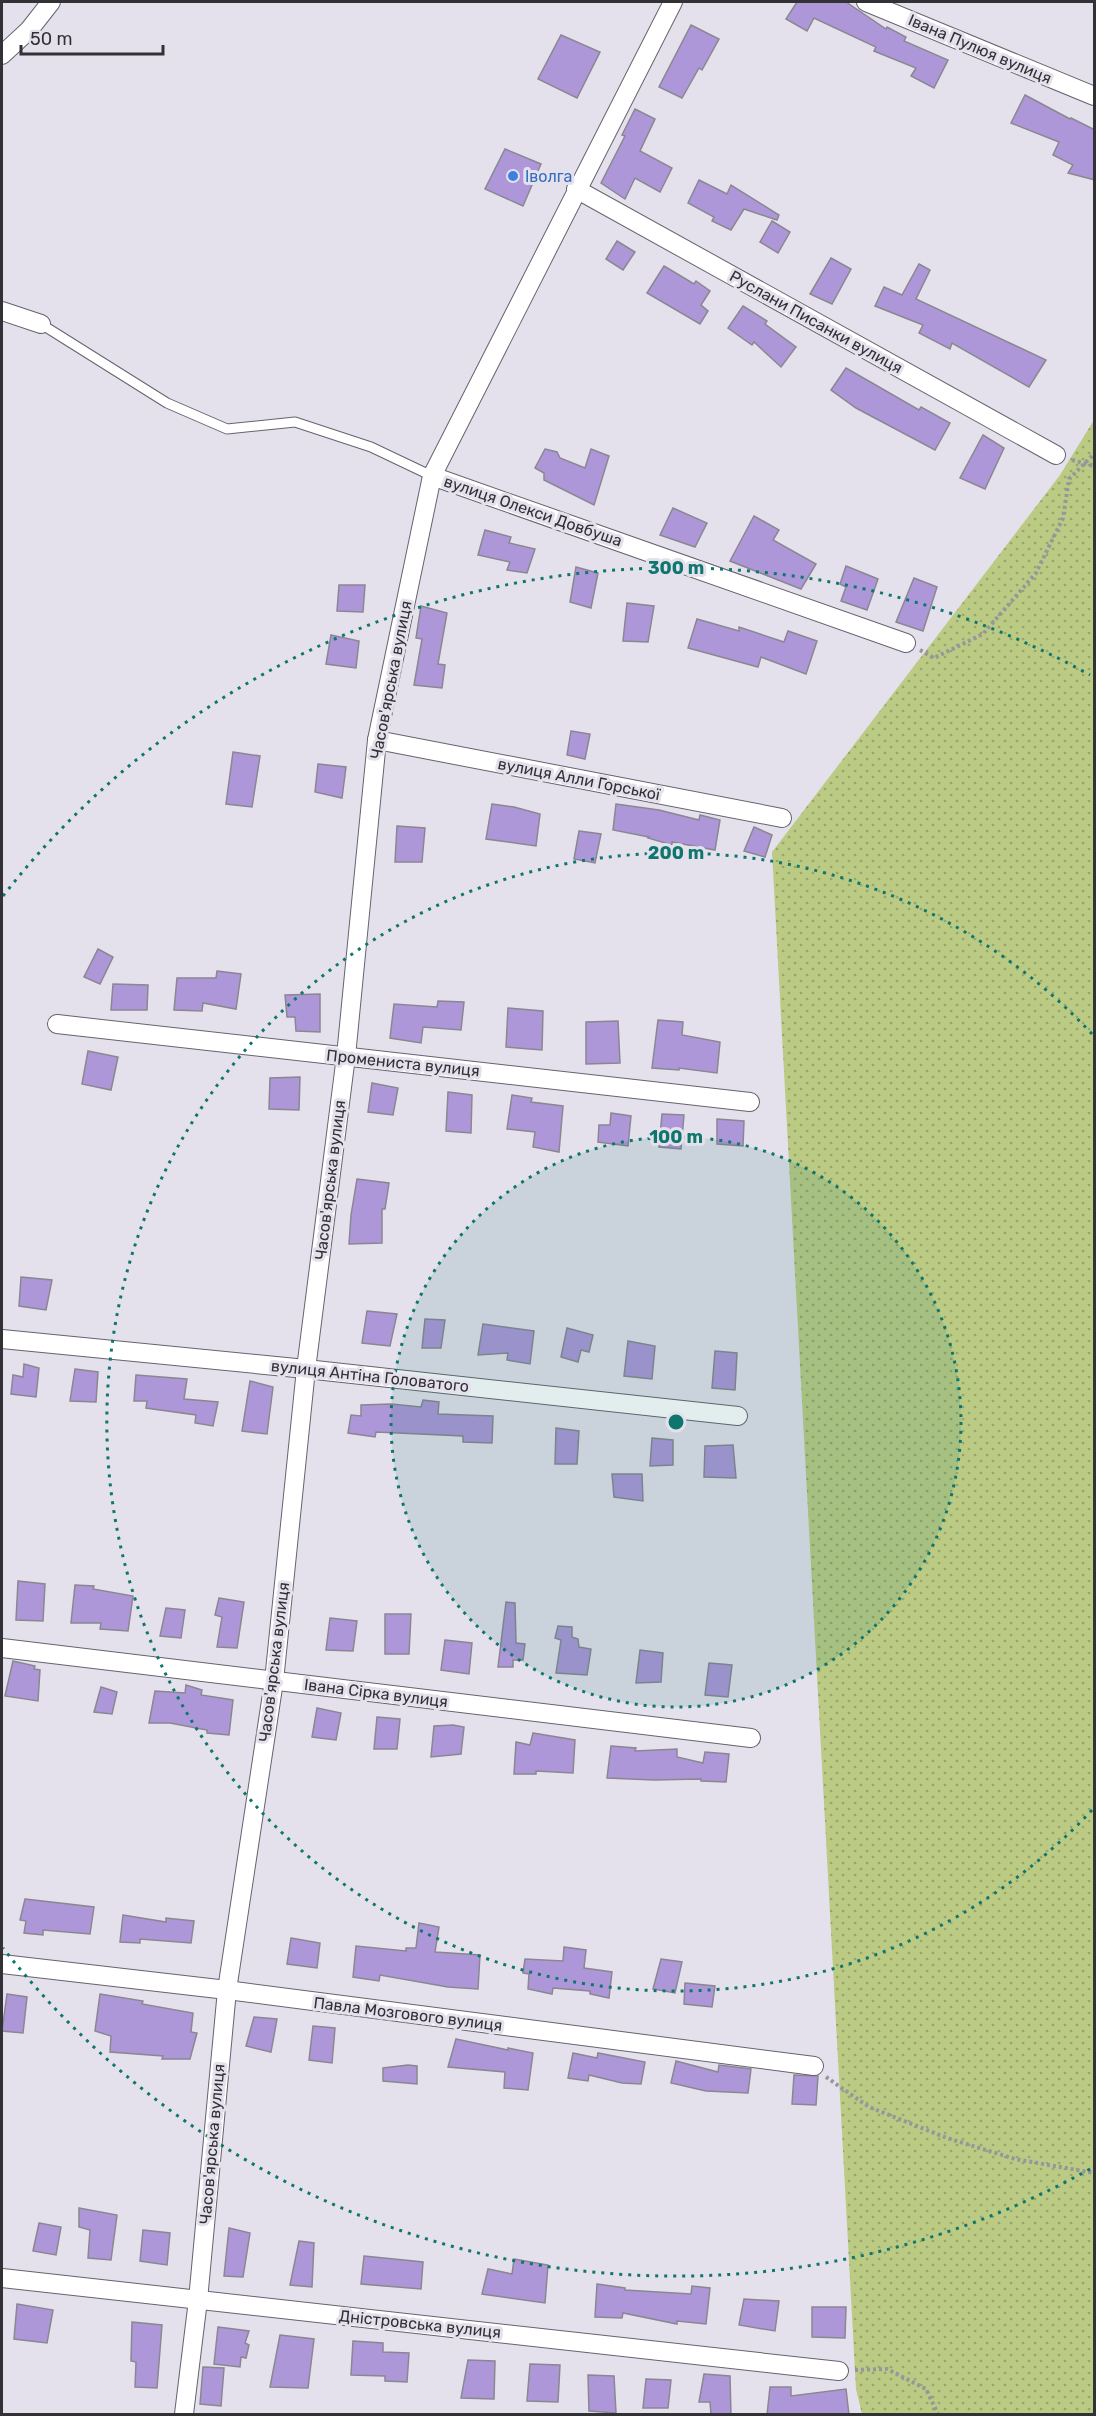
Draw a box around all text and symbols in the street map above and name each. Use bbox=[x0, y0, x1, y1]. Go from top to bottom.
street label: Івана Пулюя вулиця bbox=[905, 10, 1055, 88]
scale bar bbox=[21, 18, 164, 56]
text: 50 m bbox=[30, 28, 73, 50]
place label: Іволга bbox=[525, 167, 572, 186]
marker: Іволга bbox=[506, 169, 520, 183]
street label: Руслани Писанки вулиця bbox=[726, 266, 906, 378]
street label: вулиця Олекси Довбуша bbox=[441, 472, 625, 550]
text: 300 m bbox=[648, 557, 704, 579]
street label: Часов'ярська вулиця bbox=[366, 599, 416, 761]
street label: вулиця Алли Горської bbox=[496, 754, 663, 804]
text: 200 m bbox=[648, 842, 704, 864]
street label: Промениста вулиця bbox=[325, 1045, 481, 1081]
street label: Часов'ярська вулиця bbox=[311, 1099, 349, 1261]
text: 100 m bbox=[649, 1126, 703, 1148]
street label: вулиця Антіна Головатого bbox=[270, 1356, 470, 1396]
centre of rings bbox=[666, 1412, 686, 1432]
street label: Часов'ярська вулиця bbox=[255, 1581, 293, 1743]
street label: Івана Сірка вулиця bbox=[303, 1675, 449, 1711]
street label: Павла Мозгового вулиця bbox=[313, 1993, 503, 2035]
street label: Часов'ярська вулиця bbox=[196, 2063, 228, 2225]
street label: Дністровська вулиця bbox=[338, 2306, 502, 2342]

